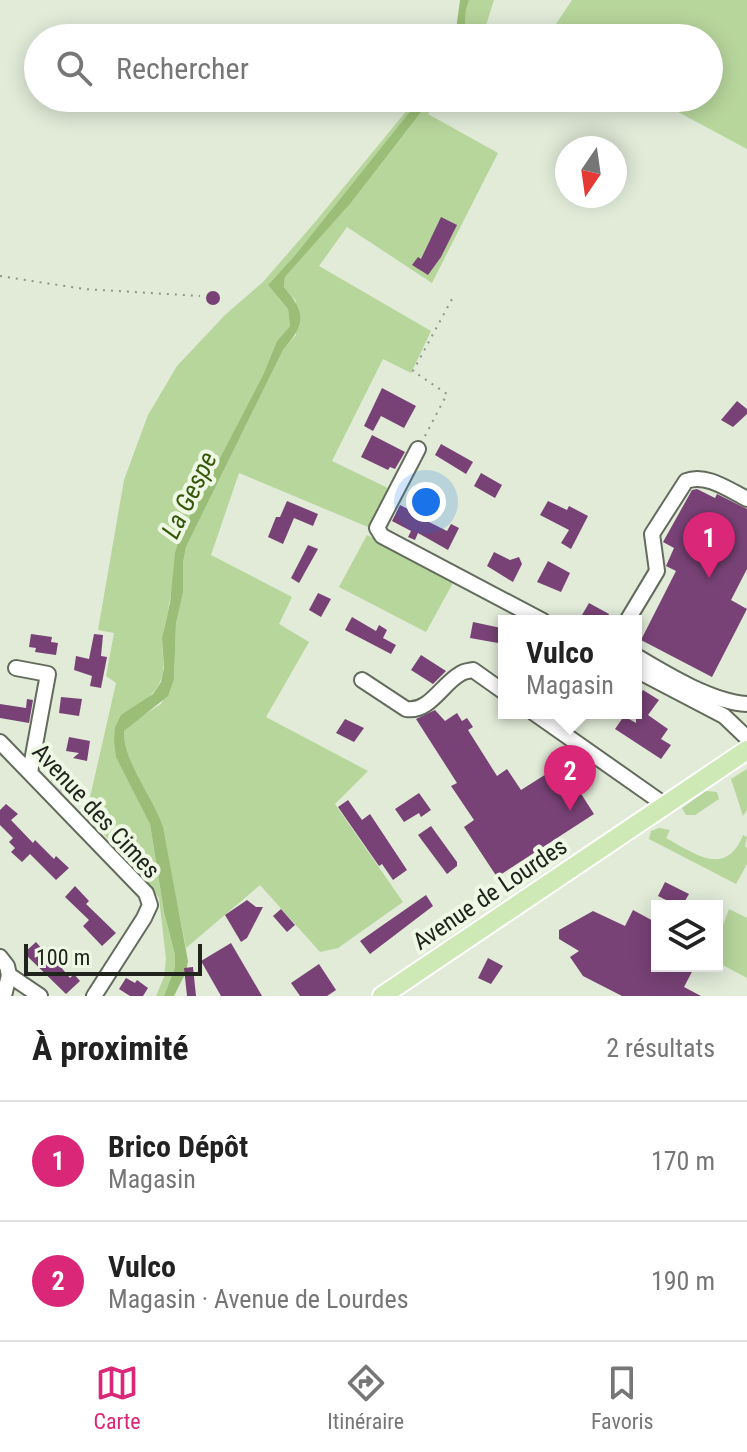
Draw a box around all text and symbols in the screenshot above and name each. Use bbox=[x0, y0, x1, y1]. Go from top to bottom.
search box bbox=[24, 24, 723, 112]
icon: search bbox=[52, 46, 96, 90]
text: Rechercher bbox=[116, 51, 249, 86]
north arrow bbox=[555, 136, 627, 208]
water label: La Gespe bbox=[155, 447, 223, 543]
your location bbox=[406, 482, 446, 522]
pin: 1 bbox=[683, 512, 735, 578]
popup bbox=[498, 615, 642, 719]
text: Vulco bbox=[526, 635, 594, 670]
text: Magasin bbox=[526, 670, 614, 700]
street label: Avenue des Cimes bbox=[27, 738, 165, 884]
pin: 2 bbox=[544, 745, 596, 811]
street label: Avenue de Lourdes bbox=[408, 832, 572, 956]
map controls bbox=[651, 900, 723, 972]
button: layers bbox=[651, 900, 723, 972]
scale bar bbox=[24, 940, 202, 976]
text: 100 m bbox=[36, 945, 90, 970]
text: À proximité bbox=[32, 1028, 189, 1068]
text: 2 résultats bbox=[606, 1033, 715, 1063]
text: Brico Dépôt bbox=[108, 1129, 248, 1164]
text: 1 bbox=[51, 1146, 65, 1176]
text: 170 m bbox=[651, 1146, 715, 1176]
text: Magasin bbox=[108, 1164, 196, 1194]
text: Vulco bbox=[108, 1249, 176, 1284]
text: 2 bbox=[51, 1266, 65, 1296]
text: 190 m bbox=[651, 1266, 715, 1296]
text: Magasin · Avenue de Lourdes bbox=[108, 1284, 409, 1314]
tab: Carte bbox=[93, 1361, 141, 1434]
tab: Itinéraire bbox=[327, 1361, 404, 1434]
tab: Favoris bbox=[591, 1361, 654, 1434]

